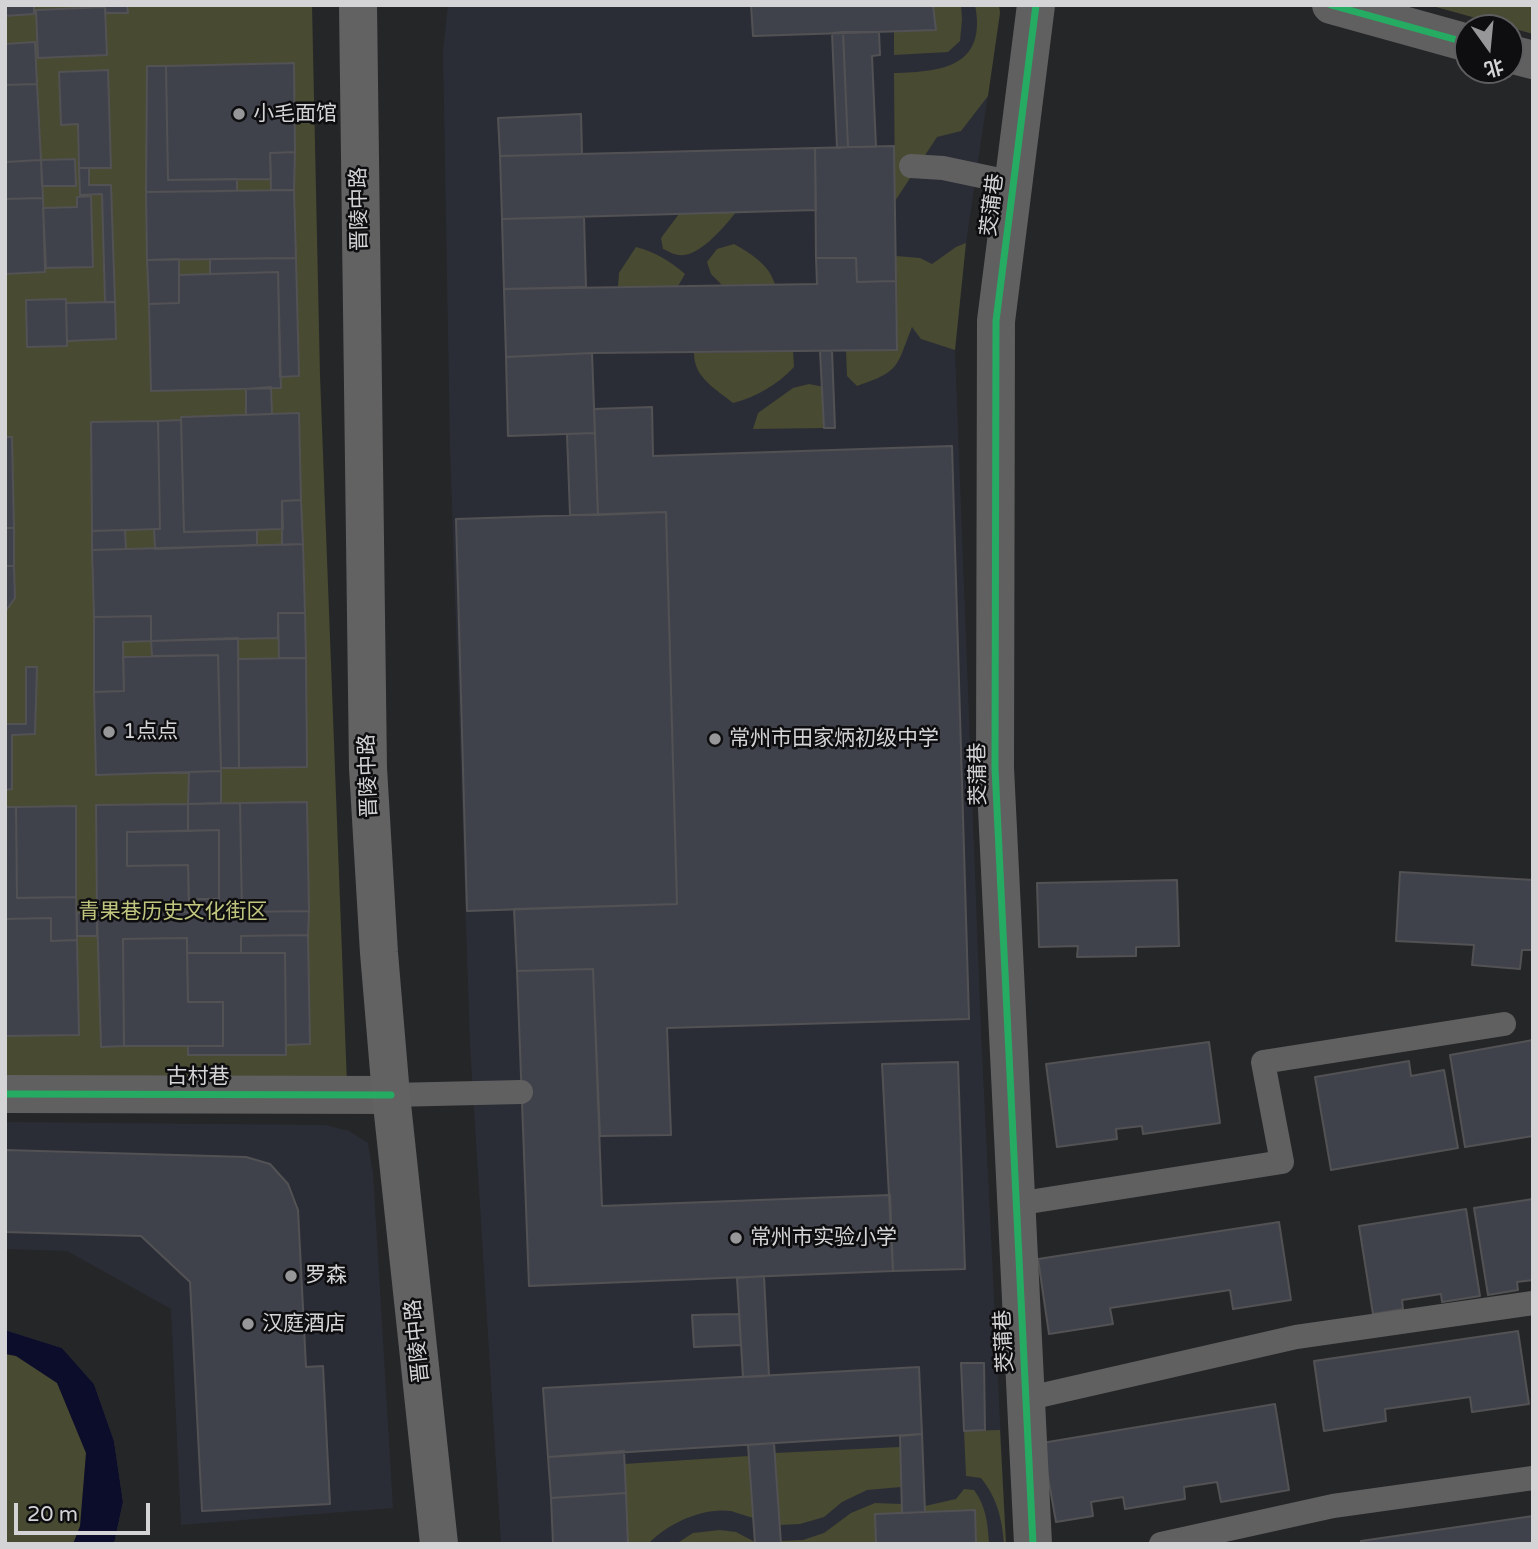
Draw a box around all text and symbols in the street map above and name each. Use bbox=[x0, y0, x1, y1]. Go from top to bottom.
north arrow bbox=[1454, 14, 1524, 84]
text: 北 bbox=[1482, 54, 1506, 80]
place label: 小毛面馆 bbox=[253, 101, 337, 127]
marker: 小毛面馆 bbox=[231, 106, 247, 122]
street label: 晋陵中路 bbox=[347, 167, 373, 251]
street label: 茭蒲巷 bbox=[977, 172, 1009, 238]
place label: 1点点 bbox=[123, 719, 178, 745]
marker: 1点点 bbox=[101, 724, 117, 740]
place label: 常州市田家炳初级中学 bbox=[729, 726, 939, 752]
marker: 常州市田家炳初级中学 bbox=[707, 731, 723, 747]
street label: 晋陵中路 bbox=[355, 734, 383, 818]
street label: 茭蒲巷 bbox=[966, 742, 992, 806]
park label: 青果巷历史文化街区 bbox=[79, 899, 267, 925]
street label: 古村巷 bbox=[167, 1064, 229, 1090]
place label: 常州市实验小学 bbox=[750, 1225, 897, 1251]
marker: 常州市实验小学 bbox=[728, 1230, 744, 1246]
place label: 罗森 bbox=[305, 1263, 347, 1289]
marker: 罗森 bbox=[283, 1268, 299, 1284]
street label: 晋陵中路 bbox=[401, 1298, 435, 1384]
street label: 茭蒲巷 bbox=[991, 1309, 1019, 1373]
place label: 汉庭酒店 bbox=[262, 1311, 346, 1337]
marker: 汉庭酒店 bbox=[240, 1316, 256, 1332]
scale bar bbox=[18, 1490, 154, 1534]
text: 20 m bbox=[27, 1502, 78, 1527]

